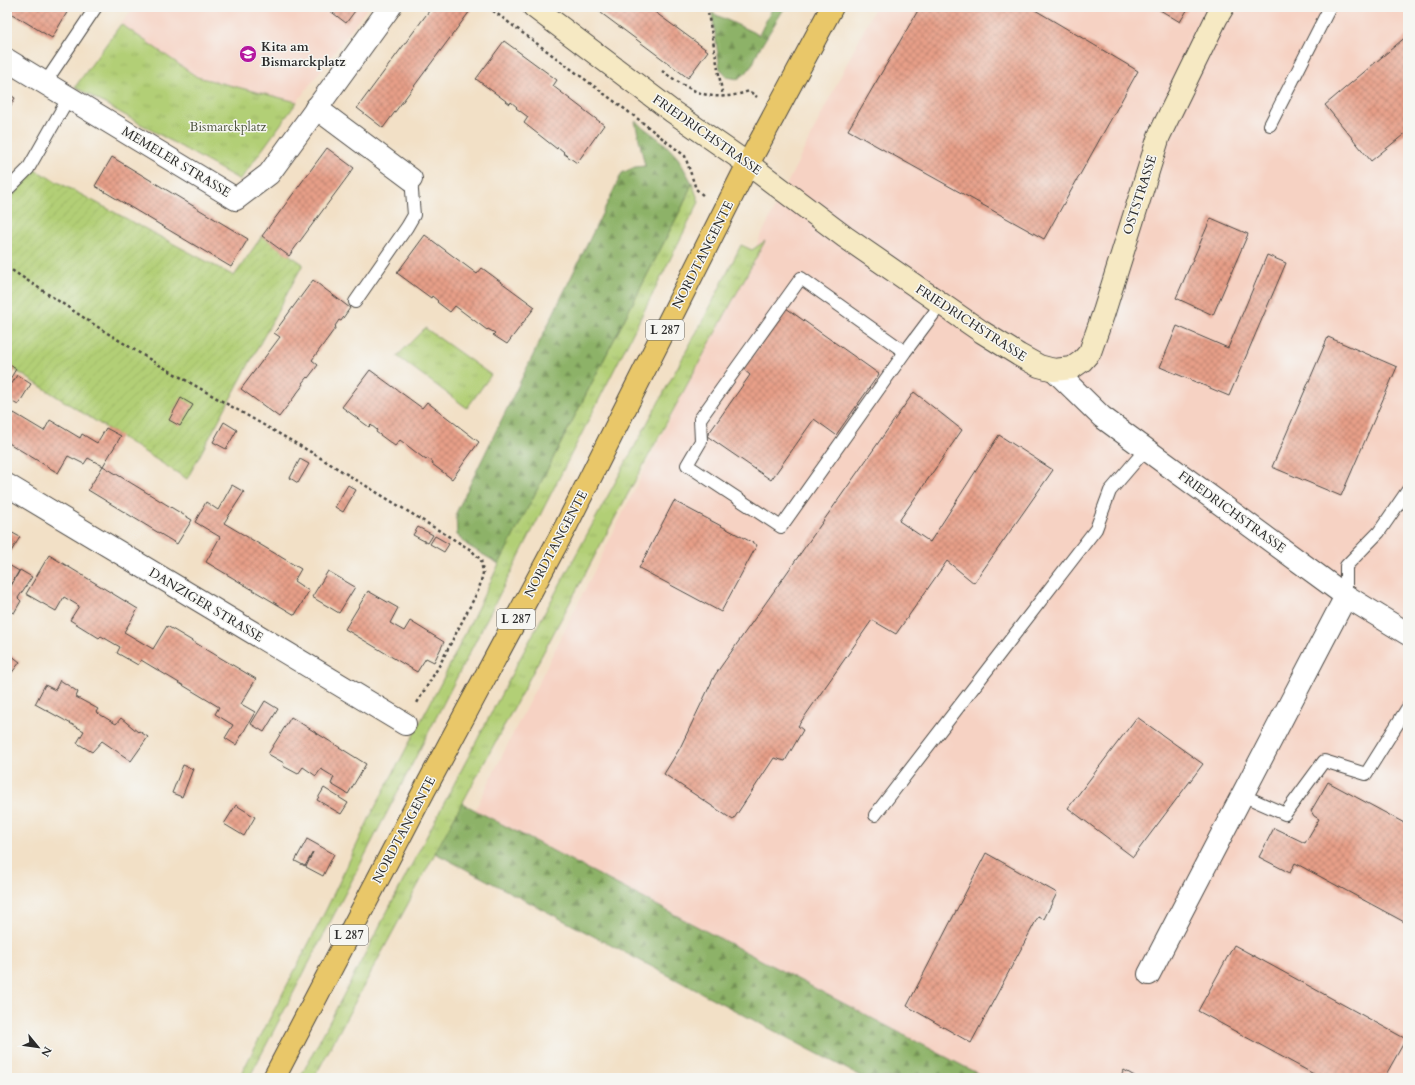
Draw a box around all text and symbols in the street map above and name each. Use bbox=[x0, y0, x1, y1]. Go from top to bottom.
place label: Kita am Bismarckplatz bbox=[261, 38, 346, 71]
school or university icon: Kita am Bismarckplatz bbox=[238, 44, 258, 64]
street label: FRIEDRICHSTRASSE bbox=[649, 91, 765, 179]
park label: Bismarckplatz bbox=[190, 118, 267, 136]
street label: MEMELER STRASSE bbox=[118, 122, 234, 202]
street label: OSTSTRASSE bbox=[1119, 153, 1161, 237]
street label: NORDTANGENTE bbox=[668, 198, 738, 312]
street label: FRIEDRICHSTRASSE bbox=[912, 280, 1030, 366]
road number: L 287 bbox=[646, 320, 684, 340]
street label: FRIEDRICHSTRASSE bbox=[1175, 467, 1289, 557]
street label: NORDTANGENTE bbox=[520, 487, 592, 601]
street label: DANZIGER STRASSE bbox=[145, 564, 267, 646]
road number: L 287 bbox=[497, 609, 535, 629]
street label: NORDTANGENTE bbox=[368, 773, 440, 887]
road number: L 287 bbox=[330, 925, 368, 945]
north arrow bbox=[18, 1027, 58, 1067]
text: N bbox=[37, 1044, 55, 1060]

